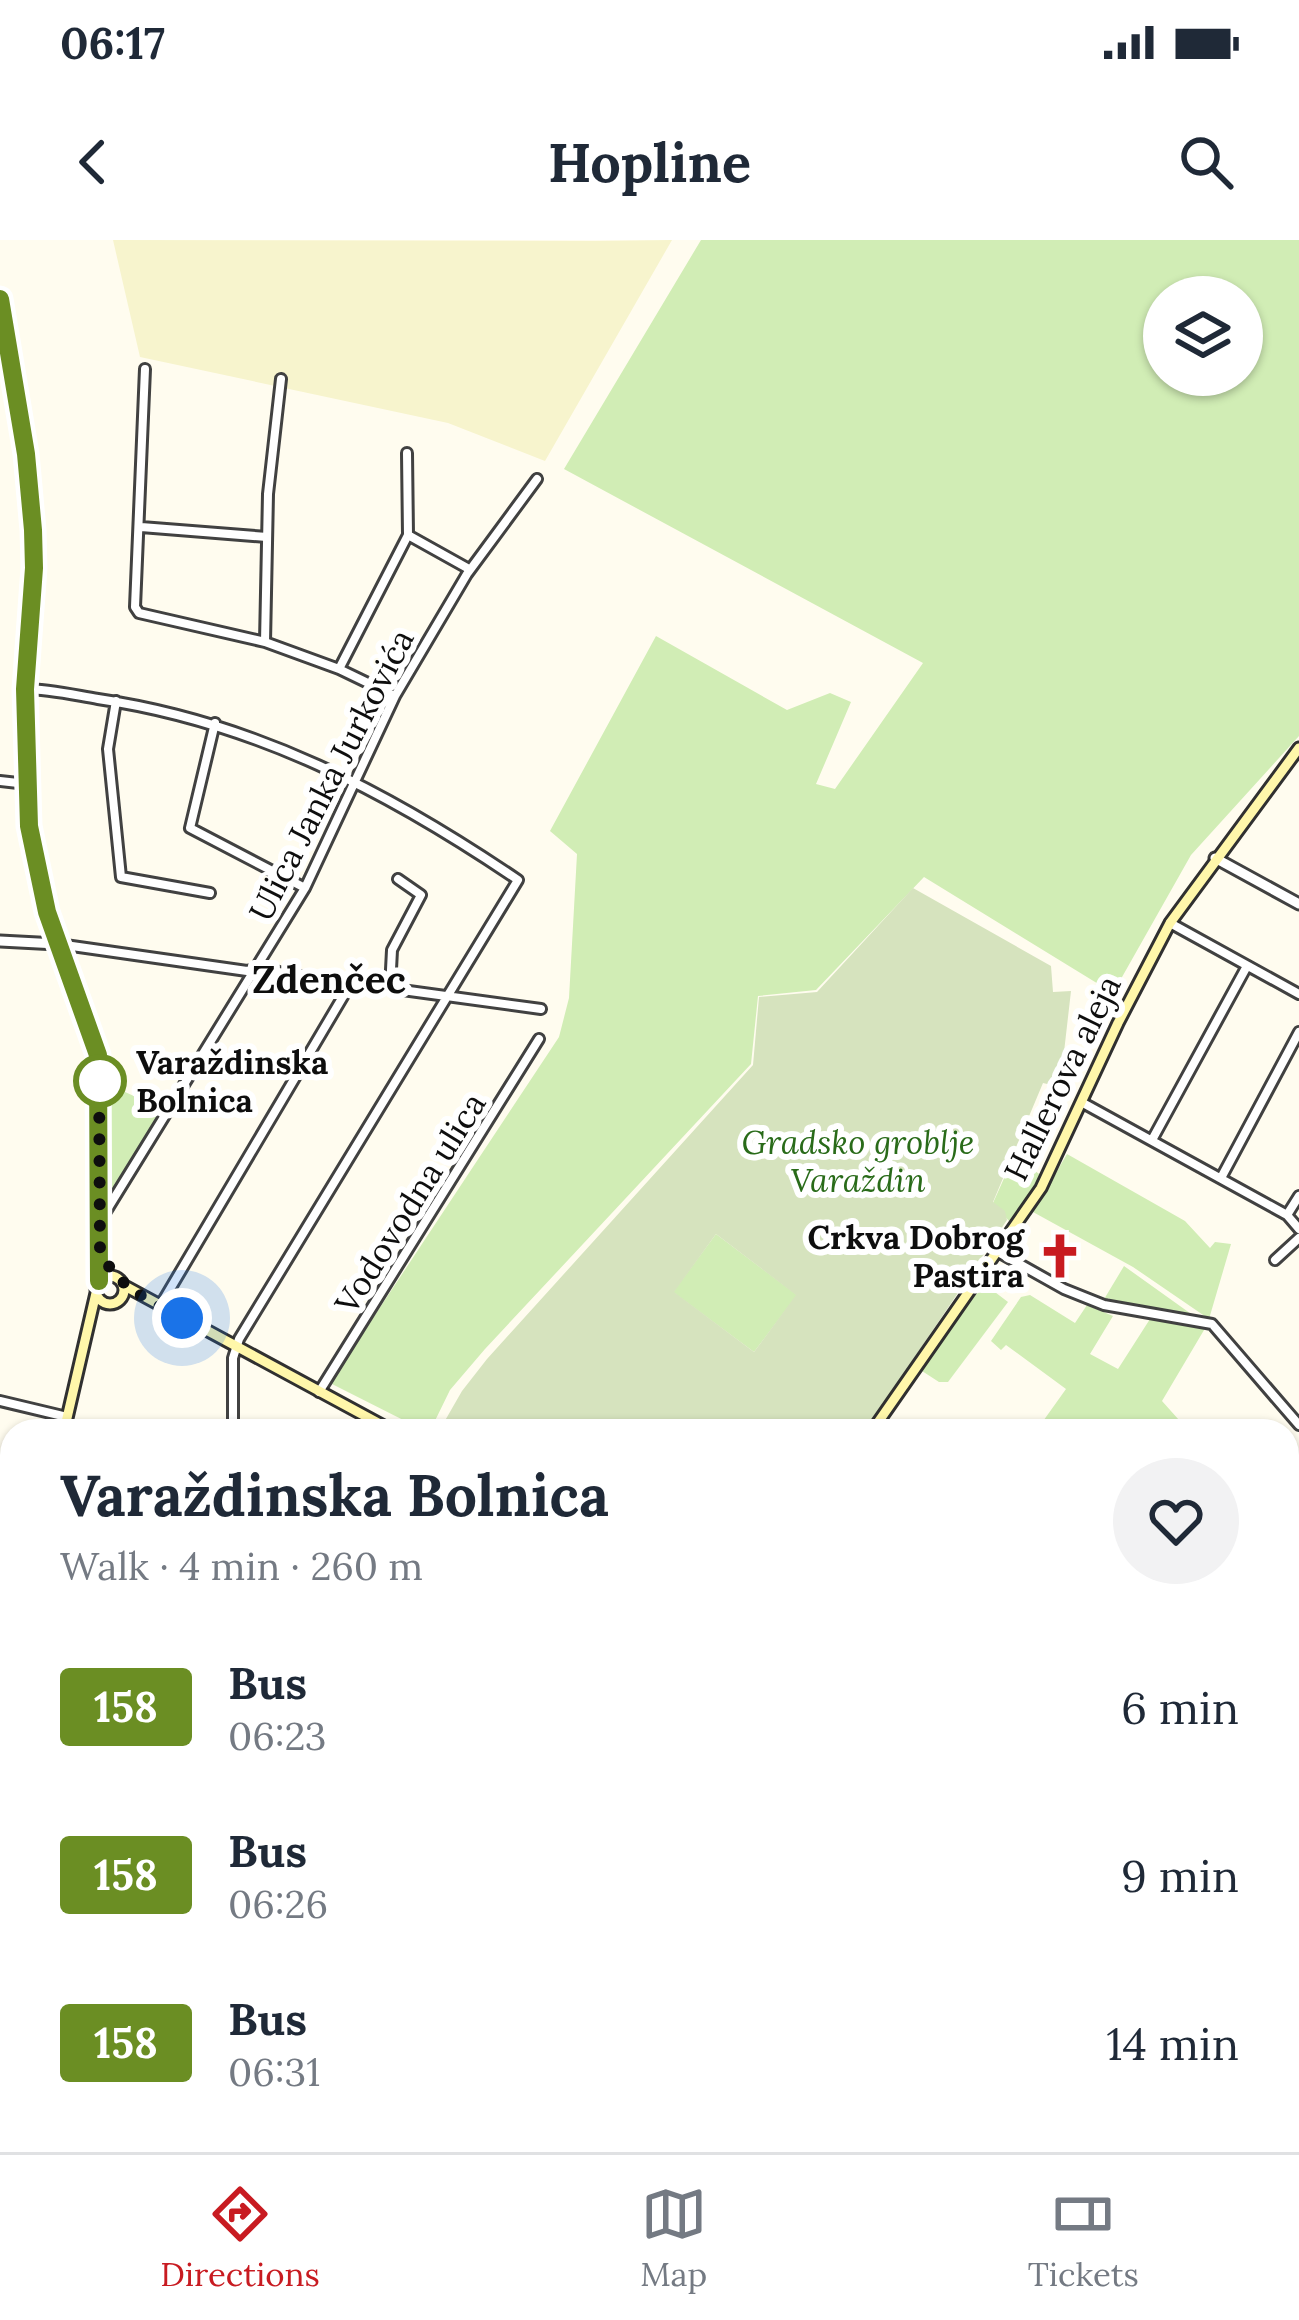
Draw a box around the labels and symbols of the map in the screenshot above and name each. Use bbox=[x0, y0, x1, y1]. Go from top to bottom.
street label: Ulica Janka Jurkovića bbox=[239, 622, 423, 928]
district label: Zdenčec bbox=[252, 954, 406, 1004]
street label: Hallerova aleja bbox=[994, 969, 1130, 1187]
place label: Varaždinska Bolnica bbox=[136, 1041, 328, 1121]
marker: Varaždinska Bolnica bbox=[75, 1056, 125, 1106]
street label: Vodovodna ulica bbox=[325, 1085, 495, 1322]
park label: Gradsko groblje Varaždin bbox=[741, 1121, 975, 1201]
place label: Crkva Dobrog Pastira bbox=[807, 1216, 1026, 1296]
church icon: Crkva Dobrog Pastira bbox=[1035, 1231, 1085, 1281]
your location bbox=[152, 1288, 212, 1348]

